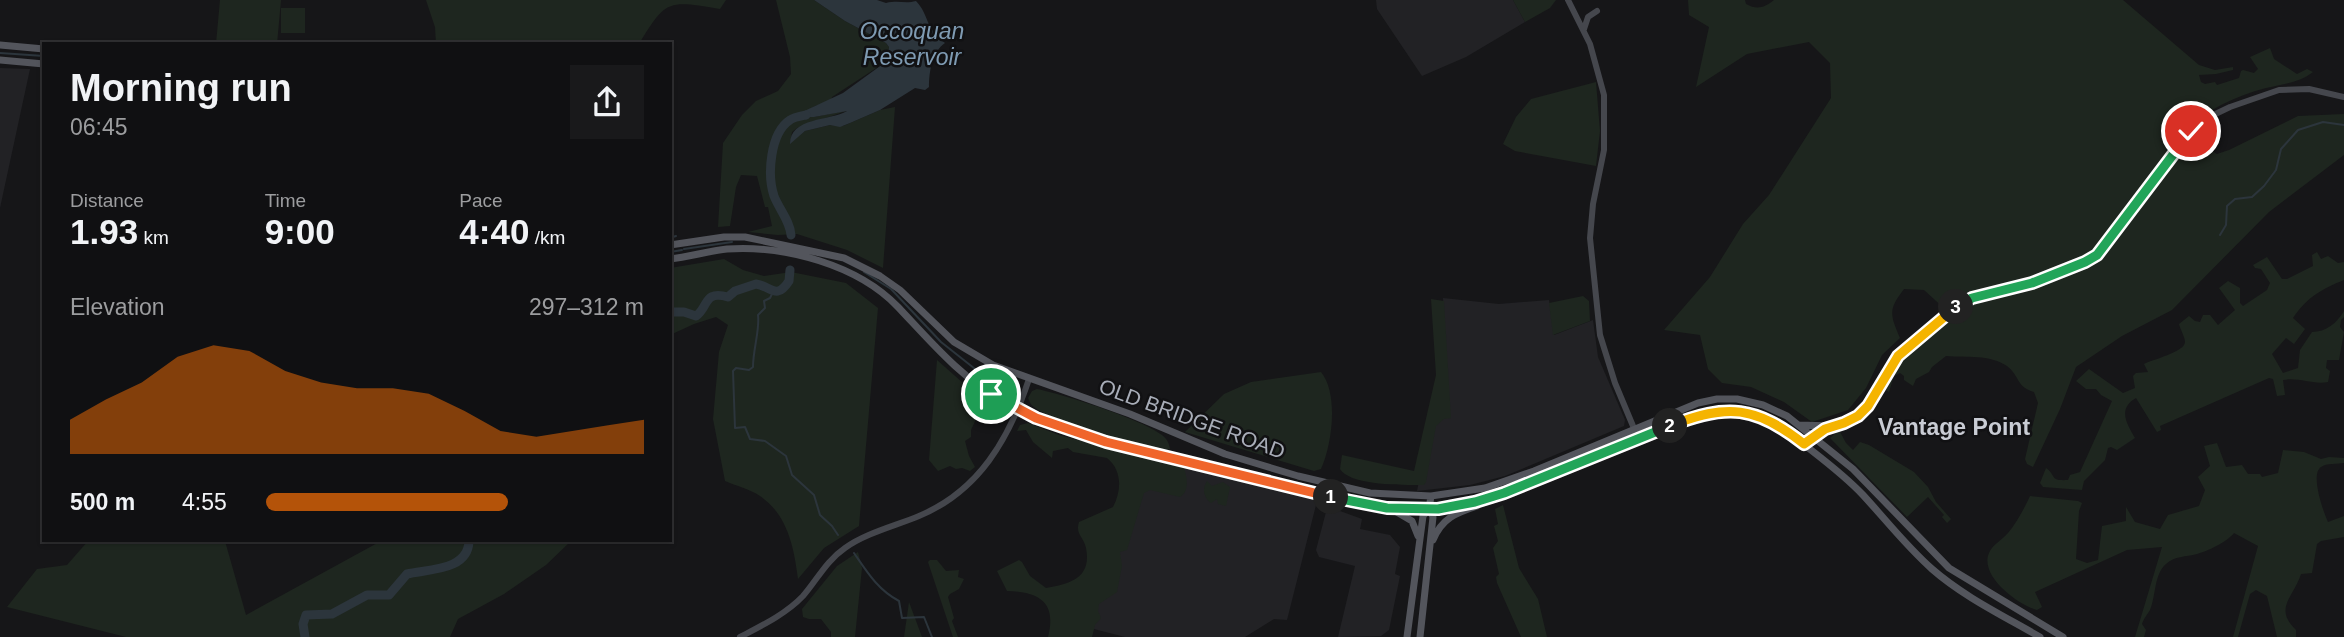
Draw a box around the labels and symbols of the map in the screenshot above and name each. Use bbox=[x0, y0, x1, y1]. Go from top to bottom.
water label: Occoquan Reservoir bbox=[860, 18, 964, 70]
pin bbox=[2161, 101, 2221, 161]
pin: 3 bbox=[1938, 290, 1974, 324]
pin bbox=[961, 364, 1021, 424]
street label: OLD BRIDGE ROAD bbox=[1096, 374, 1288, 463]
pin: 2 bbox=[1652, 408, 1688, 444]
district label: Vantage Point bbox=[1878, 414, 2030, 440]
pin: 1 bbox=[1314, 480, 1348, 514]

